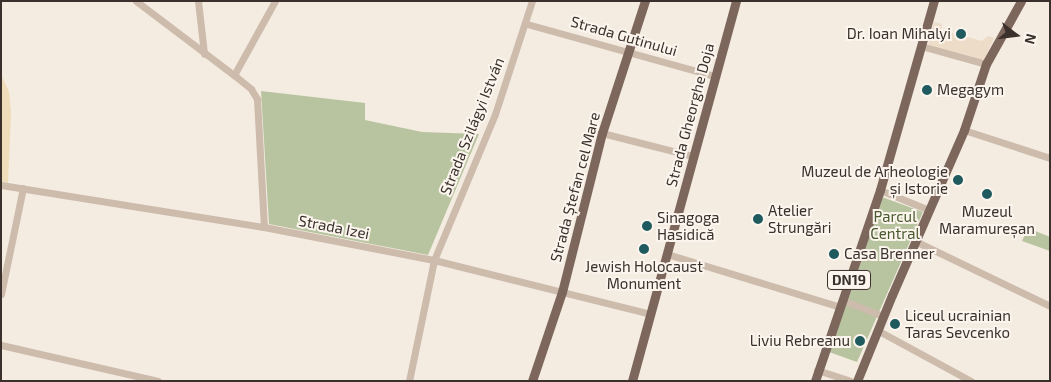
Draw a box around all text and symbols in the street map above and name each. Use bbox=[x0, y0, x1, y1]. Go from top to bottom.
north arrow bbox=[991, 10, 1041, 60]
street label: Strada Gutinului bbox=[569, 12, 679, 60]
place label: Dr. Ioan Mihalyi bbox=[847, 25, 951, 43]
marker: Dr. Ioan Mihalyi bbox=[955, 28, 967, 40]
text: N bbox=[1021, 32, 1040, 46]
street label: Strada Gheorghe Doja bbox=[662, 41, 718, 189]
street label: Strada Szilágyi István bbox=[436, 55, 508, 197]
place label: Megagym bbox=[937, 81, 1004, 99]
marker: Megagym bbox=[921, 84, 933, 96]
street label: Strada Ștefan cel Mare bbox=[546, 110, 604, 264]
place label: Muzeul de Arheologie și Istorie bbox=[801, 162, 948, 197]
marker: Muzeul de Arheologie și Istorie bbox=[952, 174, 964, 186]
marker: Muzeul Maramureșan bbox=[981, 188, 993, 200]
place label: Atelier Strungări bbox=[768, 201, 832, 236]
place label: Muzeul Maramureșan bbox=[939, 202, 1035, 237]
park label: Parcul Central bbox=[870, 207, 920, 242]
place label: Sinagoga Hasidică bbox=[657, 208, 719, 243]
street label: Strada Izei bbox=[297, 211, 371, 243]
marker: Atelier Strungări bbox=[752, 213, 764, 225]
marker: Sinagoga Hasidică bbox=[641, 220, 653, 232]
marker: Jewish Holocaust Monument bbox=[638, 243, 650, 255]
place label: Casa Brenner bbox=[844, 245, 935, 263]
marker: Casa Brenner bbox=[828, 248, 840, 260]
place label: Jewish Holocaust Monument bbox=[585, 257, 703, 292]
road number: DN19 bbox=[826, 268, 872, 292]
place label: Liceul ucrainian Taras Sevcenko bbox=[905, 306, 1011, 341]
marker: Liceul ucrainian Taras Sevcenko bbox=[889, 318, 901, 330]
place label: Liviu Rebreanu bbox=[750, 332, 850, 350]
marker: Liviu Rebreanu bbox=[854, 335, 866, 347]

